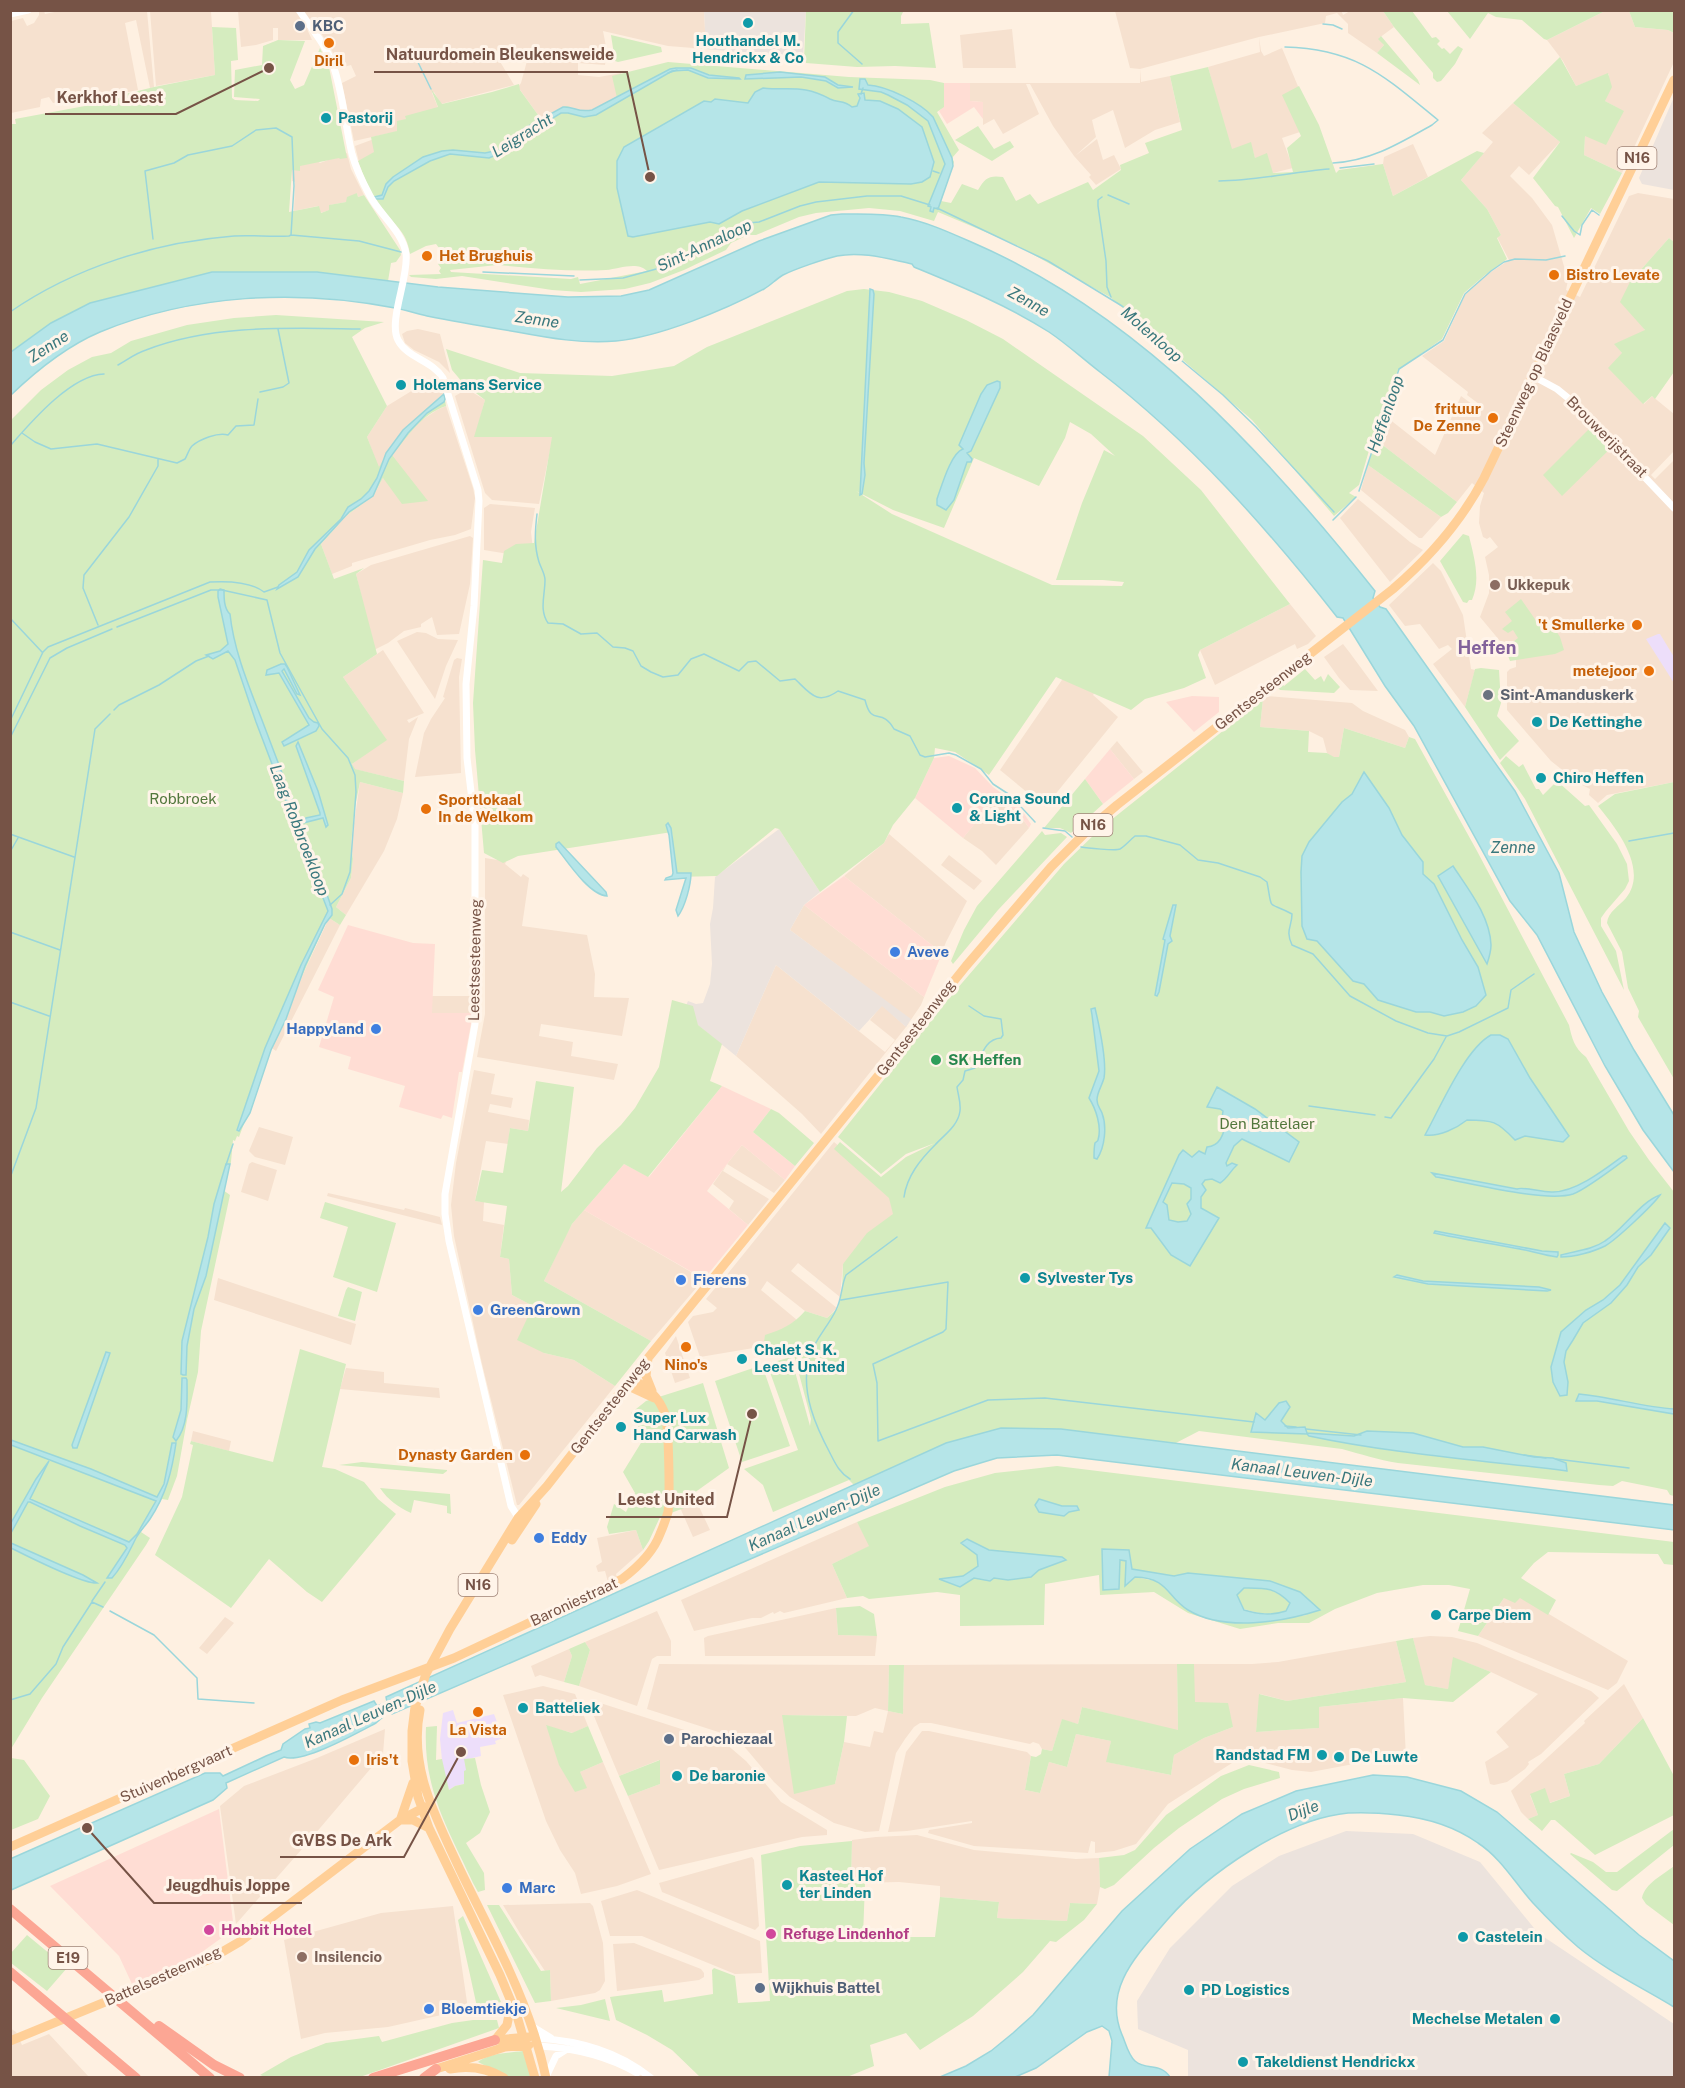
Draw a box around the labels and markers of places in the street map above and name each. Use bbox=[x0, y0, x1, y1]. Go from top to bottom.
marker: Houthandel M. Hendrickx & Co bbox=[741, 16, 755, 30]
place label: KBC bbox=[312, 17, 344, 34]
marker: KBC bbox=[293, 19, 307, 33]
place label: Houthandel M. Hendrickx & Co bbox=[692, 32, 804, 66]
marker: Diril bbox=[322, 36, 336, 50]
callout: Natuurdomein Bleukensweide bbox=[374, 38, 627, 72]
place label: Diril bbox=[314, 52, 344, 69]
callout: Kerkhof Leest bbox=[45, 80, 176, 114]
place label: Pastorij bbox=[338, 109, 393, 126]
marker: Pastorij bbox=[319, 111, 333, 125]
place label: Het Brughuis bbox=[439, 247, 533, 264]
marker: Het Brughuis bbox=[420, 249, 434, 263]
place label: Bistro Levate bbox=[1566, 266, 1660, 283]
marker: Bistro Levate bbox=[1547, 268, 1561, 282]
place label: Holemans Service bbox=[413, 376, 542, 393]
marker: Holemans Service bbox=[394, 378, 408, 392]
place label: frituur De Zenne bbox=[1413, 400, 1481, 434]
marker: frituur De Zenne bbox=[1486, 411, 1500, 425]
place label: Ukkepuk bbox=[1507, 576, 1571, 593]
marker: Ukkepuk bbox=[1488, 578, 1502, 592]
place label: 't Smullerke bbox=[1538, 616, 1625, 633]
marker: 't Smullerke bbox=[1630, 618, 1644, 632]
place label: metejoor bbox=[1573, 662, 1637, 679]
marker: metejoor bbox=[1642, 664, 1656, 678]
place label: Sint-Amanduskerk bbox=[1500, 686, 1634, 703]
marker: Sint-Amanduskerk bbox=[1481, 688, 1495, 702]
place label: De Kettinghe bbox=[1549, 713, 1642, 730]
marker: De Kettinghe bbox=[1530, 715, 1544, 729]
place label: Chiro Heffen bbox=[1553, 769, 1644, 786]
marker: Chiro Heffen bbox=[1534, 771, 1548, 785]
place label: Coruna Sound & Light bbox=[969, 790, 1070, 824]
place label: Sportlokaal In de Welkom bbox=[438, 791, 533, 825]
marker: Coruna Sound & Light bbox=[950, 801, 964, 815]
marker: Sportlokaal In de Welkom bbox=[419, 802, 433, 816]
place label: Aveve bbox=[907, 943, 949, 960]
marker: Aveve bbox=[888, 945, 902, 959]
place label: Happyland bbox=[286, 1020, 364, 1037]
marker: Happyland bbox=[369, 1022, 383, 1036]
place label: SK Heffen bbox=[948, 1051, 1022, 1068]
marker: SK Heffen bbox=[929, 1053, 943, 1067]
place label: Sylvester Tys bbox=[1037, 1269, 1133, 1286]
place label: Fierens bbox=[693, 1271, 746, 1288]
marker: Sylvester Tys bbox=[1018, 1271, 1032, 1285]
marker: Fierens bbox=[674, 1273, 688, 1287]
place label: GreenGrown bbox=[490, 1301, 581, 1318]
marker: GreenGrown bbox=[471, 1303, 485, 1317]
marker: Nino's bbox=[679, 1340, 693, 1354]
place label: Chalet S. K. Leest United bbox=[754, 1341, 845, 1375]
marker: Chalet S. K. Leest United bbox=[735, 1352, 749, 1366]
place label: Nino's bbox=[664, 1356, 708, 1373]
place label: Super Lux Hand Carwash bbox=[633, 1409, 737, 1443]
marker: Super Lux Hand Carwash bbox=[614, 1420, 628, 1434]
place label: Dynasty Garden bbox=[398, 1446, 513, 1463]
marker: Dynasty Garden bbox=[518, 1448, 532, 1462]
callout: Leest United bbox=[606, 1483, 727, 1517]
place label: Eddy bbox=[551, 1529, 588, 1546]
marker: Eddy bbox=[532, 1531, 546, 1545]
place label: Carpe Diem bbox=[1448, 1606, 1531, 1623]
marker: Carpe Diem bbox=[1429, 1608, 1443, 1622]
place label: Batteliek bbox=[535, 1699, 600, 1716]
marker: Batteliek bbox=[516, 1701, 530, 1715]
marker: La Vista bbox=[471, 1705, 485, 1719]
place label: La Vista bbox=[449, 1721, 507, 1738]
place label: Parochiezaal bbox=[681, 1730, 773, 1747]
marker: Parochiezaal bbox=[662, 1732, 676, 1746]
place label: Randstad FM bbox=[1215, 1746, 1310, 1763]
marker: Randstad FM bbox=[1315, 1748, 1329, 1762]
place label: De Luwte bbox=[1351, 1748, 1418, 1765]
marker: De Luwte bbox=[1332, 1750, 1346, 1764]
place label: Iris't bbox=[366, 1751, 399, 1768]
marker: Iris't bbox=[347, 1753, 361, 1767]
place label: De baronie bbox=[689, 1767, 766, 1784]
marker: De baronie bbox=[670, 1769, 684, 1783]
callout: GVBS De Ark bbox=[280, 1823, 404, 1857]
place label: Kasteel Hof ter Linden bbox=[799, 1867, 883, 1901]
callout: Jeugdhuis Joppe bbox=[154, 1869, 302, 1903]
marker: Kasteel Hof ter Linden bbox=[780, 1878, 794, 1892]
place label: Marc bbox=[519, 1879, 556, 1896]
marker: Marc bbox=[500, 1881, 514, 1895]
place label: Hobbit Hotel bbox=[221, 1921, 312, 1938]
marker: Hobbit Hotel bbox=[202, 1923, 216, 1937]
place label: Refuge Lindenhof bbox=[783, 1925, 909, 1942]
marker: Refuge Lindenhof bbox=[764, 1927, 778, 1941]
place label: Castelein bbox=[1475, 1928, 1543, 1945]
marker: Castelein bbox=[1456, 1930, 1470, 1944]
place label: Insilencio bbox=[314, 1948, 383, 1965]
marker: Insilencio bbox=[295, 1950, 309, 1964]
place label: Wijkhuis Battel bbox=[772, 1979, 881, 1996]
marker: Wijkhuis Battel bbox=[753, 1981, 767, 1995]
place label: PD Logistics bbox=[1201, 1981, 1290, 1998]
marker: PD Logistics bbox=[1182, 1983, 1196, 1997]
place label: Bloemtiekje bbox=[441, 2000, 527, 2017]
marker: Bloemtiekje bbox=[422, 2002, 436, 2016]
place label: Mechelse Metalen bbox=[1412, 2010, 1543, 2027]
marker: Mechelse Metalen bbox=[1548, 2012, 1562, 2026]
place label: Takeldienst Hendrickx bbox=[1255, 2053, 1415, 2070]
marker: Takeldienst Hendrickx bbox=[1236, 2055, 1250, 2069]

